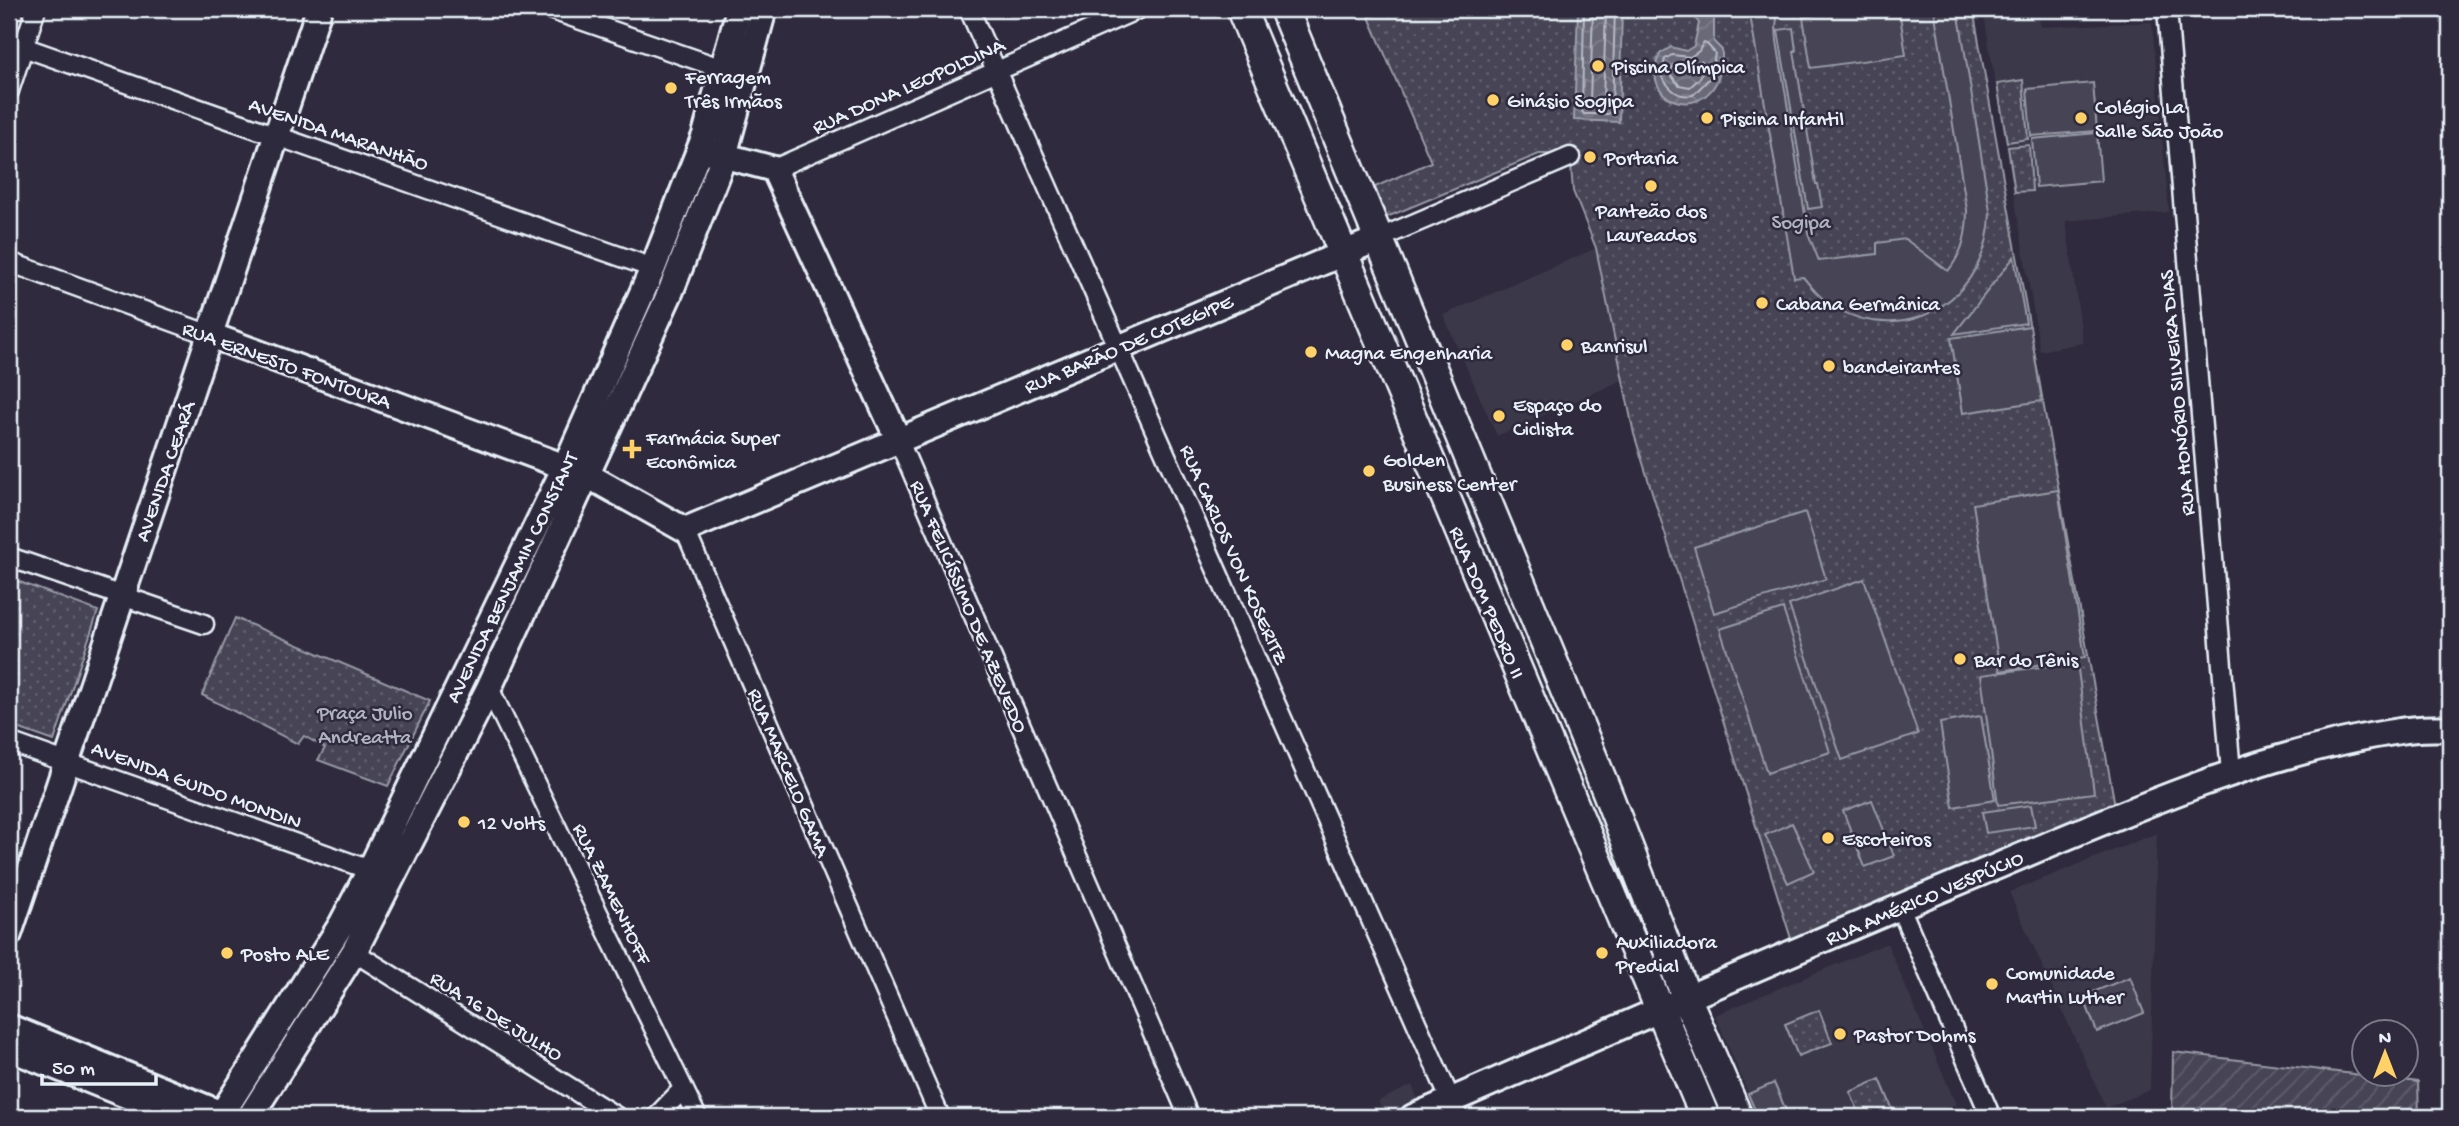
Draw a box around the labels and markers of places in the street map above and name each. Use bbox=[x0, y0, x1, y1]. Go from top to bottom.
place label: Piscina Olímpica bbox=[1611, 57, 1746, 82]
marker: Piscina Olímpica bbox=[1590, 58, 1606, 74]
place label: Ferragem Três Irmãos bbox=[684, 67, 783, 116]
marker: Ferragem Três Irmãos bbox=[663, 80, 679, 96]
place label: Ginásio Sogipa bbox=[1507, 91, 1635, 116]
marker: Ginásio Sogipa bbox=[1485, 92, 1501, 108]
place label: Colégio La Salle São João bbox=[2095, 97, 2223, 146]
place label: Piscina Infantil bbox=[1720, 109, 1844, 134]
marker: Piscina Infantil bbox=[1699, 110, 1715, 126]
marker: Colégio La Salle São João bbox=[2073, 110, 2089, 126]
place label: Portaria bbox=[1603, 148, 1679, 173]
marker: Portaria bbox=[1582, 149, 1598, 165]
marker: Panteão dos Laureados bbox=[1643, 178, 1659, 194]
place label: Panteão dos Laureados bbox=[1594, 201, 1708, 250]
place label: Cabana Germânica bbox=[1776, 294, 1941, 319]
marker: Cabana Germânica bbox=[1754, 295, 1770, 311]
place label: Banrisul bbox=[1580, 336, 1648, 361]
marker: Banrisul bbox=[1559, 337, 1575, 353]
place label: Magna Engenharia bbox=[1325, 343, 1494, 368]
marker: Magna Engenharia bbox=[1303, 344, 1319, 360]
place label: bandeirantes bbox=[1843, 357, 1961, 382]
marker: bandeirantes bbox=[1821, 358, 1837, 374]
place label: Espaço do Ciclista bbox=[1513, 395, 1602, 444]
marker: Espaço do Ciclista bbox=[1491, 408, 1507, 424]
place label: Farmácia Super Econômica bbox=[645, 428, 781, 477]
marker: Farmácia Super Econômica bbox=[624, 441, 640, 457]
place label: Golden Business Center bbox=[1382, 450, 1518, 499]
marker: Golden Business Center bbox=[1361, 463, 1377, 479]
place label: Bar do Tênis bbox=[1973, 650, 2079, 675]
marker: Bar do Tênis bbox=[1952, 651, 1968, 667]
place label: 12 Volts bbox=[477, 813, 547, 838]
marker: 12 Volts bbox=[456, 814, 472, 830]
place label: Escoteiros bbox=[1842, 829, 1932, 854]
marker: Escoteiros bbox=[1820, 830, 1836, 846]
place label: Auxiliadora Predial bbox=[1615, 932, 1718, 981]
place label: Posto ALE bbox=[240, 944, 330, 969]
marker: Posto ALE bbox=[219, 945, 235, 961]
marker: Auxiliadora Predial bbox=[1594, 945, 1610, 961]
place label: Comunidade Martin Luther bbox=[2006, 963, 2125, 1012]
marker: Comunidade Martin Luther bbox=[1984, 976, 2000, 992]
place label: Pastor Dohms bbox=[1853, 1025, 1977, 1050]
marker: Pastor Dohms bbox=[1832, 1026, 1848, 1042]

